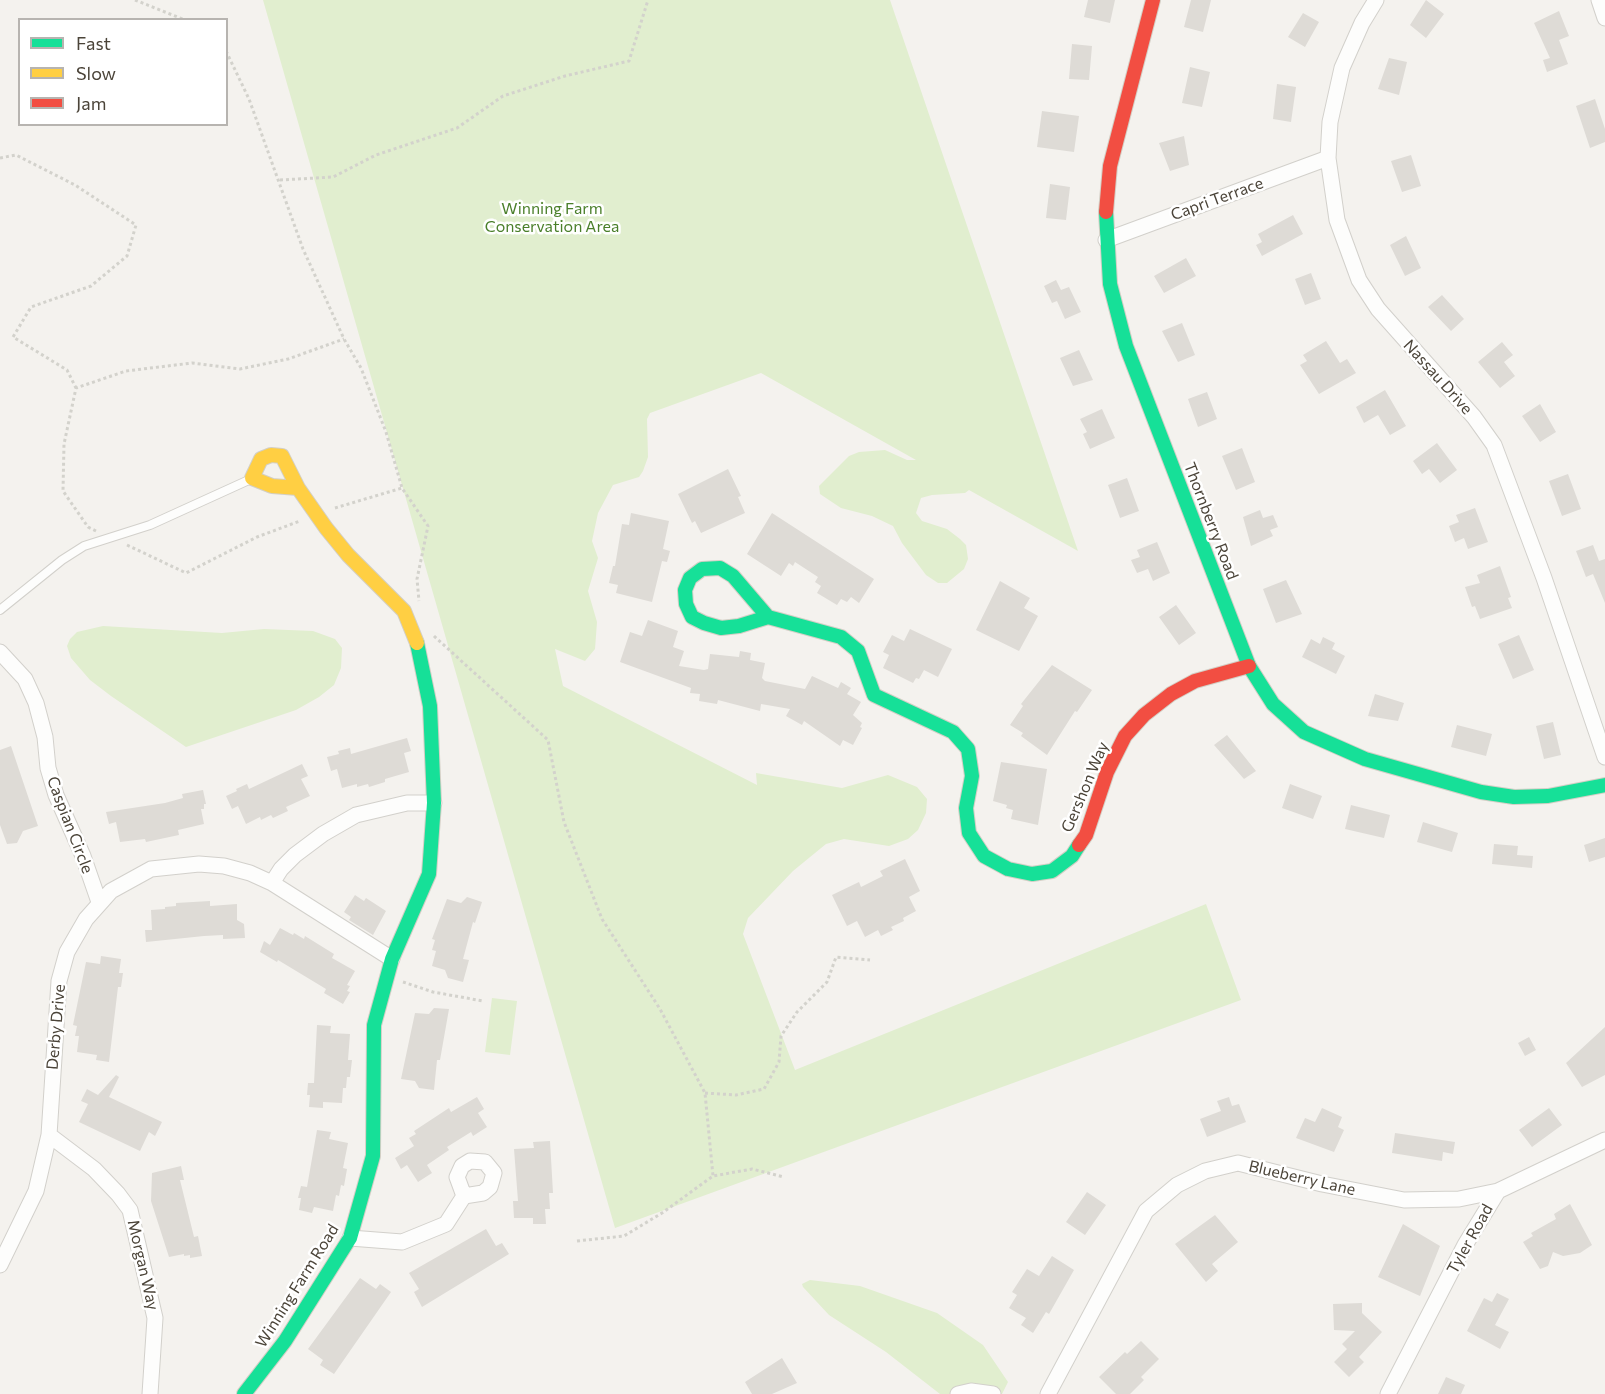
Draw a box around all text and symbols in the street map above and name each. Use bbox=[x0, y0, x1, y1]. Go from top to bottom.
legend bbox=[18, 18, 228, 126]
text: Fast bbox=[76, 32, 111, 54]
text: Slow bbox=[76, 62, 116, 84]
text: Jam bbox=[76, 92, 106, 114]
street label: Capri Terrace bbox=[1168, 173, 1266, 225]
park label: Winning Farm Conservation Area bbox=[485, 199, 619, 237]
street label: Nassau Drive bbox=[1399, 336, 1477, 418]
street label: Thornberry Road bbox=[1180, 460, 1242, 582]
street label: Gershon Way bbox=[1057, 739, 1113, 835]
street label: Caspian Circle bbox=[43, 774, 97, 876]
street label: Derby Drive bbox=[43, 983, 69, 1071]
street label: Blueberry Lane bbox=[1247, 1156, 1357, 1200]
street label: Tyler Road bbox=[1443, 1201, 1497, 1277]
street label: Morgan Way bbox=[123, 1218, 163, 1312]
street label: Winning Farm Road bbox=[251, 1221, 343, 1351]

